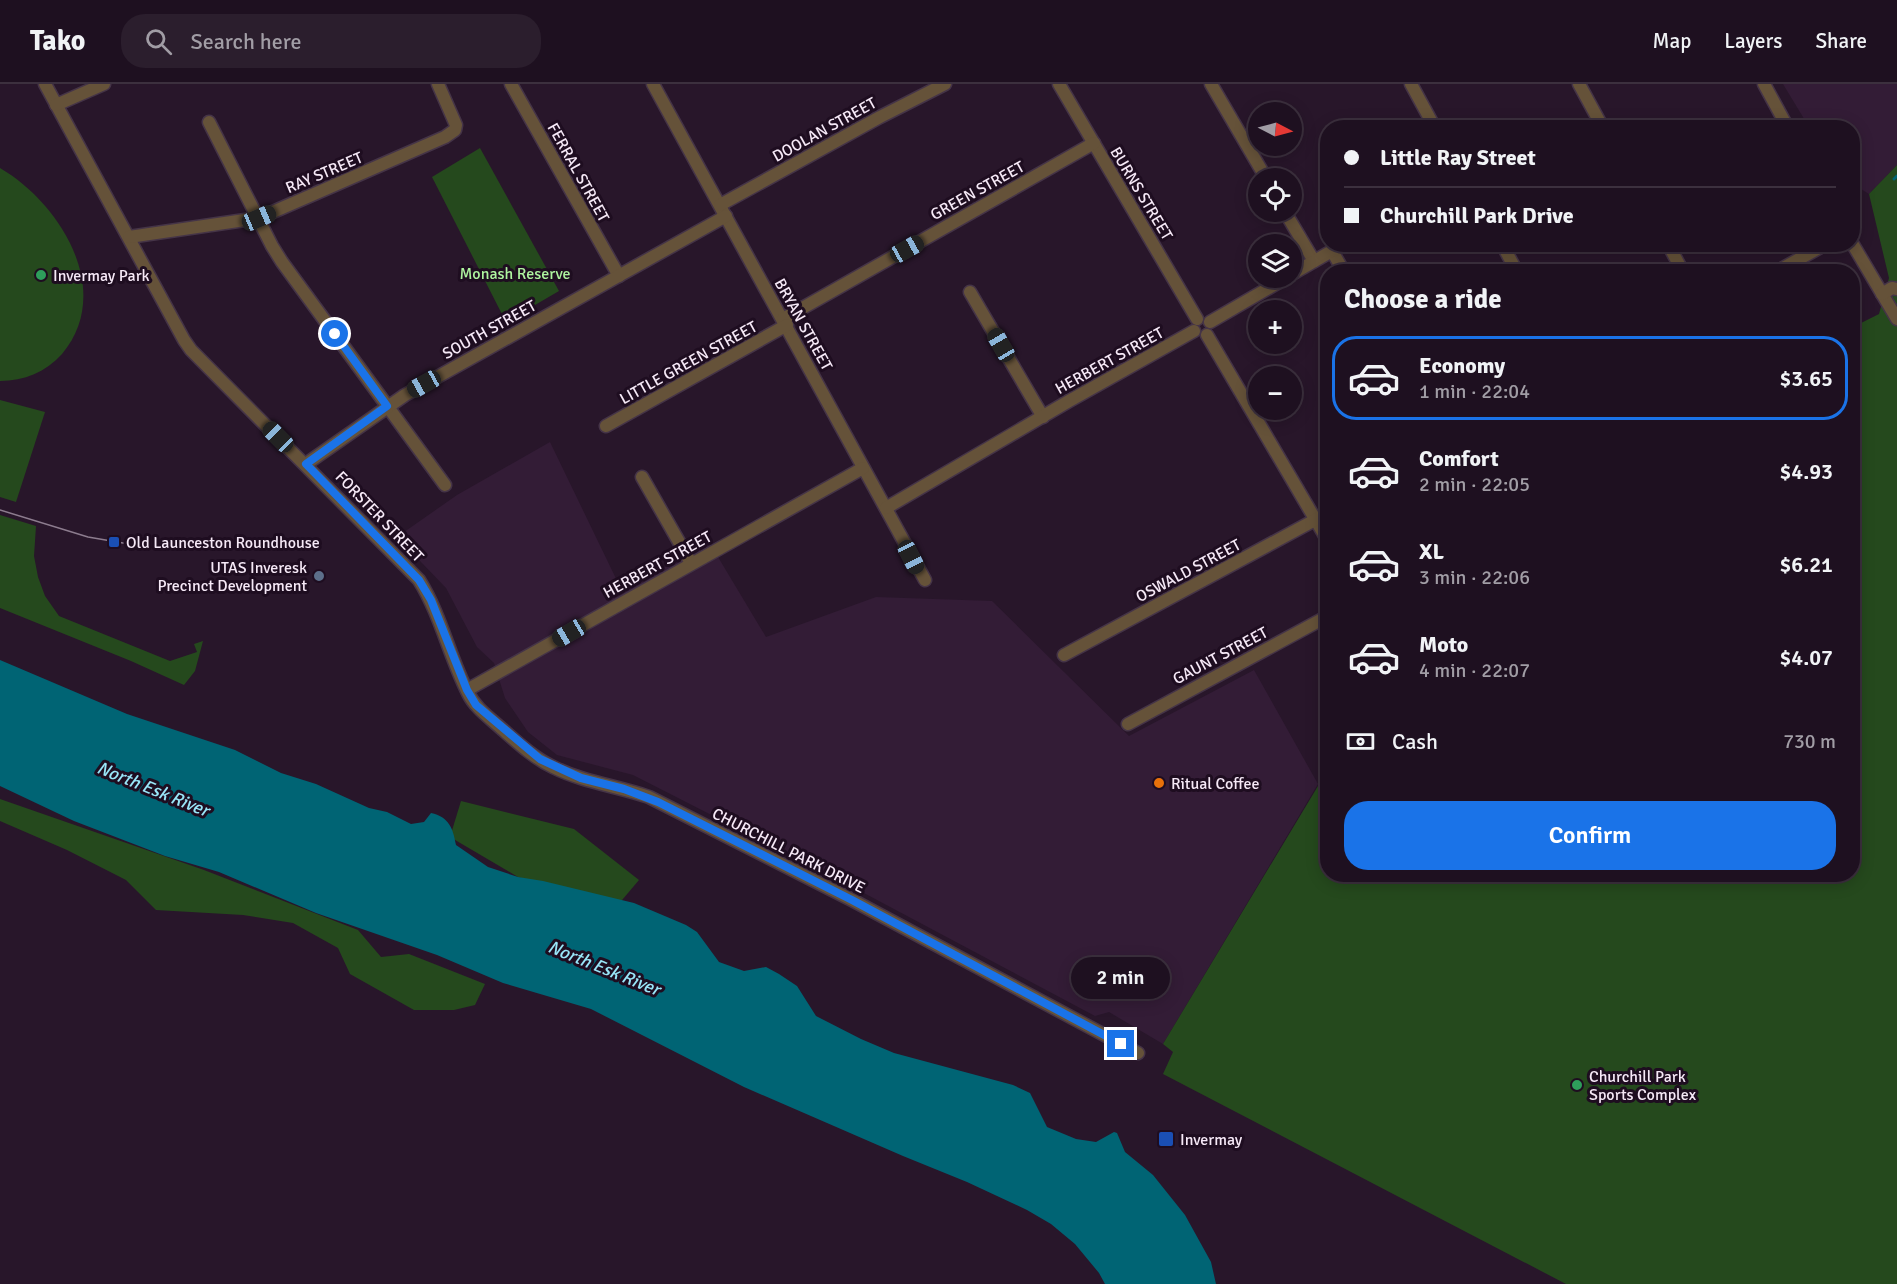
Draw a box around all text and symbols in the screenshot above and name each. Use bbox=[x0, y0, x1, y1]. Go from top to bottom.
search box bbox=[121, 14, 541, 68]
text: Tako bbox=[30, 24, 85, 58]
icon: search bbox=[142, 25, 175, 58]
text: Search here bbox=[190, 28, 301, 55]
text: Map bbox=[1653, 28, 1691, 54]
text: Layers bbox=[1724, 28, 1782, 54]
text: Share bbox=[1815, 28, 1867, 54]
street label: DOOLAN STREET bbox=[769, 93, 880, 167]
north arrow bbox=[1248, 102, 1302, 156]
map controls bbox=[1248, 102, 1302, 420]
street label: FERRAL STREET bbox=[543, 120, 614, 226]
street label: BURNS STREET bbox=[1105, 143, 1177, 244]
text: Little Ray Street bbox=[1380, 144, 1536, 171]
street label: RAY STREET bbox=[283, 148, 366, 198]
street label: GREEN STREET bbox=[927, 157, 1028, 225]
button: locate bbox=[1248, 168, 1302, 222]
text: Churchill Park Drive bbox=[1380, 202, 1574, 229]
car bbox=[239, 203, 279, 233]
car bbox=[887, 232, 927, 266]
button: layers bbox=[1248, 234, 1302, 288]
park label: Monash Reserve bbox=[459, 264, 571, 284]
place label: Invermay Park bbox=[53, 266, 150, 286]
marker: Invermay Park bbox=[34, 268, 48, 282]
street label: BRYAN STREET bbox=[770, 275, 837, 374]
text: Choose a ride bbox=[1344, 283, 1502, 316]
street label: SOUTH STREET bbox=[439, 296, 540, 364]
button: + bbox=[1248, 300, 1302, 354]
street label: LITTLE GREEN STREET bbox=[616, 317, 761, 409]
route start bbox=[321, 320, 348, 347]
street label: HERBERT STREET bbox=[1052, 323, 1167, 399]
car bbox=[984, 325, 1018, 365]
icon: car bbox=[1347, 351, 1401, 405]
text: Economy bbox=[1419, 352, 1505, 379]
text: $3.65 bbox=[1779, 365, 1833, 392]
button: − bbox=[1248, 366, 1302, 420]
car bbox=[404, 367, 444, 401]
text: 1 min · 22:04 bbox=[1419, 379, 1530, 404]
car bbox=[259, 418, 297, 456]
icon: car bbox=[1347, 444, 1401, 498]
text: Comfort bbox=[1419, 445, 1499, 472]
text: $4.93 bbox=[1779, 458, 1833, 485]
street label: FORSTER STREET bbox=[331, 467, 428, 566]
text: 2 min · 22:05 bbox=[1419, 472, 1530, 497]
street label: HERBERT STREET bbox=[600, 527, 715, 603]
place label: Old Launceston Roundhouse bbox=[126, 533, 320, 553]
marker: Old Launceston Roundhouse bbox=[107, 535, 121, 549]
street label: OSWALD STREET bbox=[1133, 535, 1244, 607]
car bbox=[895, 537, 927, 577]
icon: car bbox=[1347, 537, 1401, 591]
text: XL bbox=[1419, 538, 1444, 565]
text: $6.21 bbox=[1779, 551, 1833, 578]
place label: UTAS Inveresk Precinct Development bbox=[157, 558, 307, 596]
text: 3 min · 22:06 bbox=[1419, 565, 1530, 590]
marker: UTAS Inveresk Precinct Development bbox=[312, 569, 326, 583]
car bbox=[549, 616, 589, 650]
street label: GAUNT STREET bbox=[1170, 622, 1271, 689]
icon: car bbox=[1347, 630, 1401, 684]
text: Moto bbox=[1419, 631, 1468, 658]
text: $4.07 bbox=[1779, 644, 1833, 671]
text: 4 min · 22:07 bbox=[1419, 658, 1530, 683]
icon: cash bbox=[1344, 725, 1377, 758]
text: Cash bbox=[1392, 728, 1438, 755]
text: 730 m bbox=[1783, 729, 1836, 754]
water label: North Esk River bbox=[94, 757, 214, 822]
place label: Ritual Coffee bbox=[1171, 774, 1259, 794]
marker: Ritual Coffee bbox=[1152, 776, 1166, 790]
button: Confirm bbox=[1344, 801, 1836, 870]
street label: CHURCHILL PARK DRIVE bbox=[709, 804, 868, 898]
water label: North Esk River bbox=[545, 936, 665, 1001]
callout: 2 min bbox=[1072, 957, 1170, 999]
text: 2 min bbox=[1097, 965, 1144, 990]
route end bbox=[1107, 1030, 1134, 1057]
place label: Churchill Park Sports Complex bbox=[1589, 1067, 1697, 1105]
marker: Churchill Park Sports Complex bbox=[1570, 1078, 1584, 1092]
marker: Invermay bbox=[1157, 1130, 1175, 1148]
place label: Invermay bbox=[1180, 1130, 1243, 1150]

